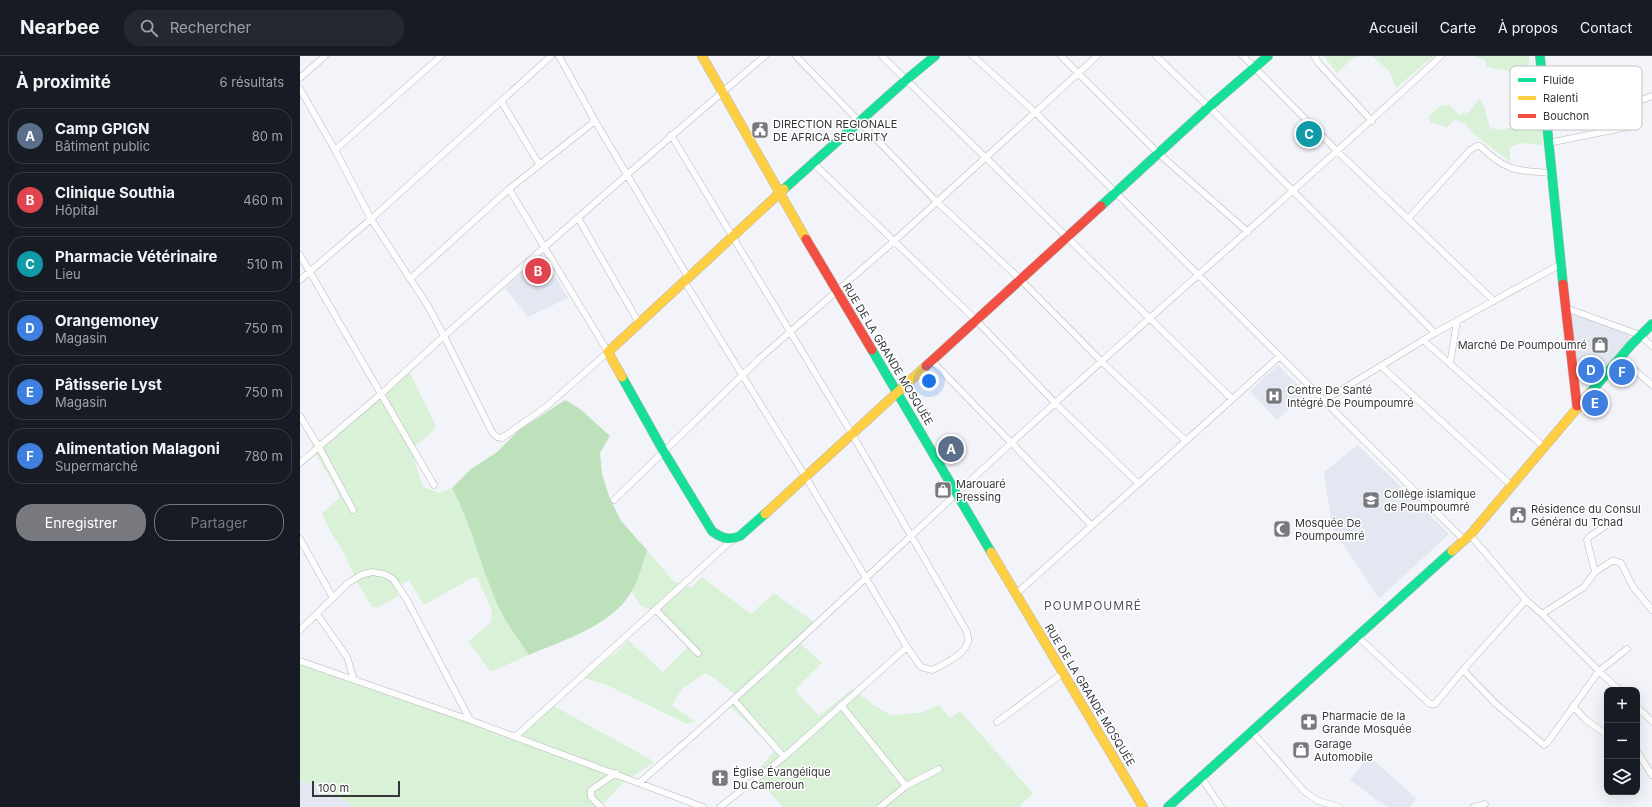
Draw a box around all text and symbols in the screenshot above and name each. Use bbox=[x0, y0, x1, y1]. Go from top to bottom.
search box bbox=[124, 10, 404, 46]
text: Nearbee bbox=[20, 16, 100, 39]
icon: search bbox=[138, 17, 160, 39]
text: Rechercher bbox=[170, 18, 251, 37]
text: Accueil bbox=[1369, 19, 1418, 36]
text: Carte bbox=[1440, 19, 1476, 36]
text: À propos bbox=[1498, 19, 1558, 36]
text: Contact bbox=[1580, 19, 1632, 36]
legend bbox=[1510, 66, 1642, 130]
text: À proximité bbox=[16, 72, 111, 92]
text: Fluide bbox=[1543, 73, 1574, 87]
text: 6 résultats bbox=[220, 74, 284, 90]
text: Ralenti bbox=[1543, 91, 1578, 105]
text: Bouchon bbox=[1543, 109, 1589, 123]
place label: DIRECTION REGIONALE DE AFRICA SECURITY bbox=[773, 117, 897, 144]
text: Camp GPIGN bbox=[55, 119, 149, 138]
pin: C bbox=[1296, 119, 1322, 149]
public building icon: DIRECTION REGIONALE DE AFRICA SECURITY bbox=[750, 120, 770, 140]
text: A bbox=[25, 128, 35, 144]
text: 80 m bbox=[252, 128, 283, 144]
text: Bâtiment public bbox=[55, 138, 150, 154]
text: Clinique Southia bbox=[55, 183, 175, 202]
text: B bbox=[26, 192, 34, 208]
text: 460 m bbox=[243, 192, 283, 208]
text: Hôpital bbox=[55, 202, 98, 218]
text: Pharmacie Vétérinaire bbox=[55, 247, 217, 266]
text: C bbox=[25, 256, 35, 272]
text: 510 m bbox=[247, 256, 283, 272]
pin: B bbox=[525, 256, 551, 286]
text: Lieu bbox=[55, 266, 81, 282]
street label: RUE DE LA GRANDE MOSQUÉE bbox=[840, 280, 936, 428]
text: Orangemoney bbox=[55, 311, 159, 330]
text: D bbox=[25, 320, 35, 336]
text: 750 m bbox=[245, 320, 283, 336]
text: Magasin bbox=[55, 330, 107, 346]
shop icon: Marché De Poumpoumré bbox=[1590, 335, 1610, 355]
place label: Marché De Poumpoumré bbox=[1458, 338, 1587, 352]
pin: D bbox=[1578, 355, 1604, 385]
pin: F bbox=[1609, 357, 1635, 387]
your location bbox=[919, 371, 939, 391]
text: Pâtisserie Lyst bbox=[55, 375, 162, 394]
place label: Centre De Santé Intégré De Poumpoumré bbox=[1287, 383, 1414, 410]
text: E bbox=[26, 384, 34, 400]
text: 750 m bbox=[245, 384, 283, 400]
hospital icon: Centre De Santé Intégré De Poumpoumré bbox=[1264, 386, 1284, 406]
pin: E bbox=[1582, 388, 1608, 418]
text: Magasin bbox=[55, 394, 107, 410]
pin: A bbox=[938, 434, 964, 464]
text: Alimentation Malagoni bbox=[55, 439, 220, 458]
text: F bbox=[26, 448, 34, 464]
text: 780 m bbox=[245, 448, 283, 464]
text: Supermarché bbox=[55, 458, 138, 474]
place label: Marouaré Pressing bbox=[956, 477, 1006, 504]
shop icon: Marouaré Pressing bbox=[933, 480, 953, 500]
place label: Collège islamique de Poumpoumré bbox=[1384, 487, 1476, 514]
school or university icon: Collège islamique de Poumpoumré bbox=[1361, 490, 1381, 510]
place label: Résidence du Consul Général du Tchad bbox=[1531, 502, 1641, 529]
button: Enregistrer bbox=[16, 504, 146, 541]
button: Partager bbox=[154, 504, 284, 541]
public building icon: Résidence du Consul Général du Tchad bbox=[1508, 505, 1528, 525]
place label: Mosquée De Poumpoumré bbox=[1295, 516, 1365, 543]
mosque icon: Mosquée De Poumpoumré bbox=[1272, 519, 1292, 539]
district label: POUMPOUMRÉ bbox=[1044, 598, 1142, 613]
street label: RUE DE LA GRANDE MOSQUÉE bbox=[1042, 621, 1138, 769]
map controls bbox=[1604, 687, 1640, 795]
button: + bbox=[1604, 687, 1640, 723]
place label: Pharmacie de la Grande Mosquée bbox=[1322, 709, 1412, 736]
pharmacy icon: Pharmacie de la Grande Mosquée bbox=[1299, 712, 1319, 732]
button: − bbox=[1604, 723, 1640, 759]
place label: Garage Automobile bbox=[1314, 737, 1373, 764]
shop icon: Garage Automobile bbox=[1291, 740, 1311, 760]
button: layers bbox=[1604, 759, 1640, 795]
place label: Église Évangélique Du Cameroun bbox=[733, 765, 831, 792]
church icon: Église Évangélique Du Cameroun bbox=[710, 768, 730, 788]
scale bar bbox=[312, 779, 400, 798]
text: 100 m bbox=[318, 781, 349, 795]

